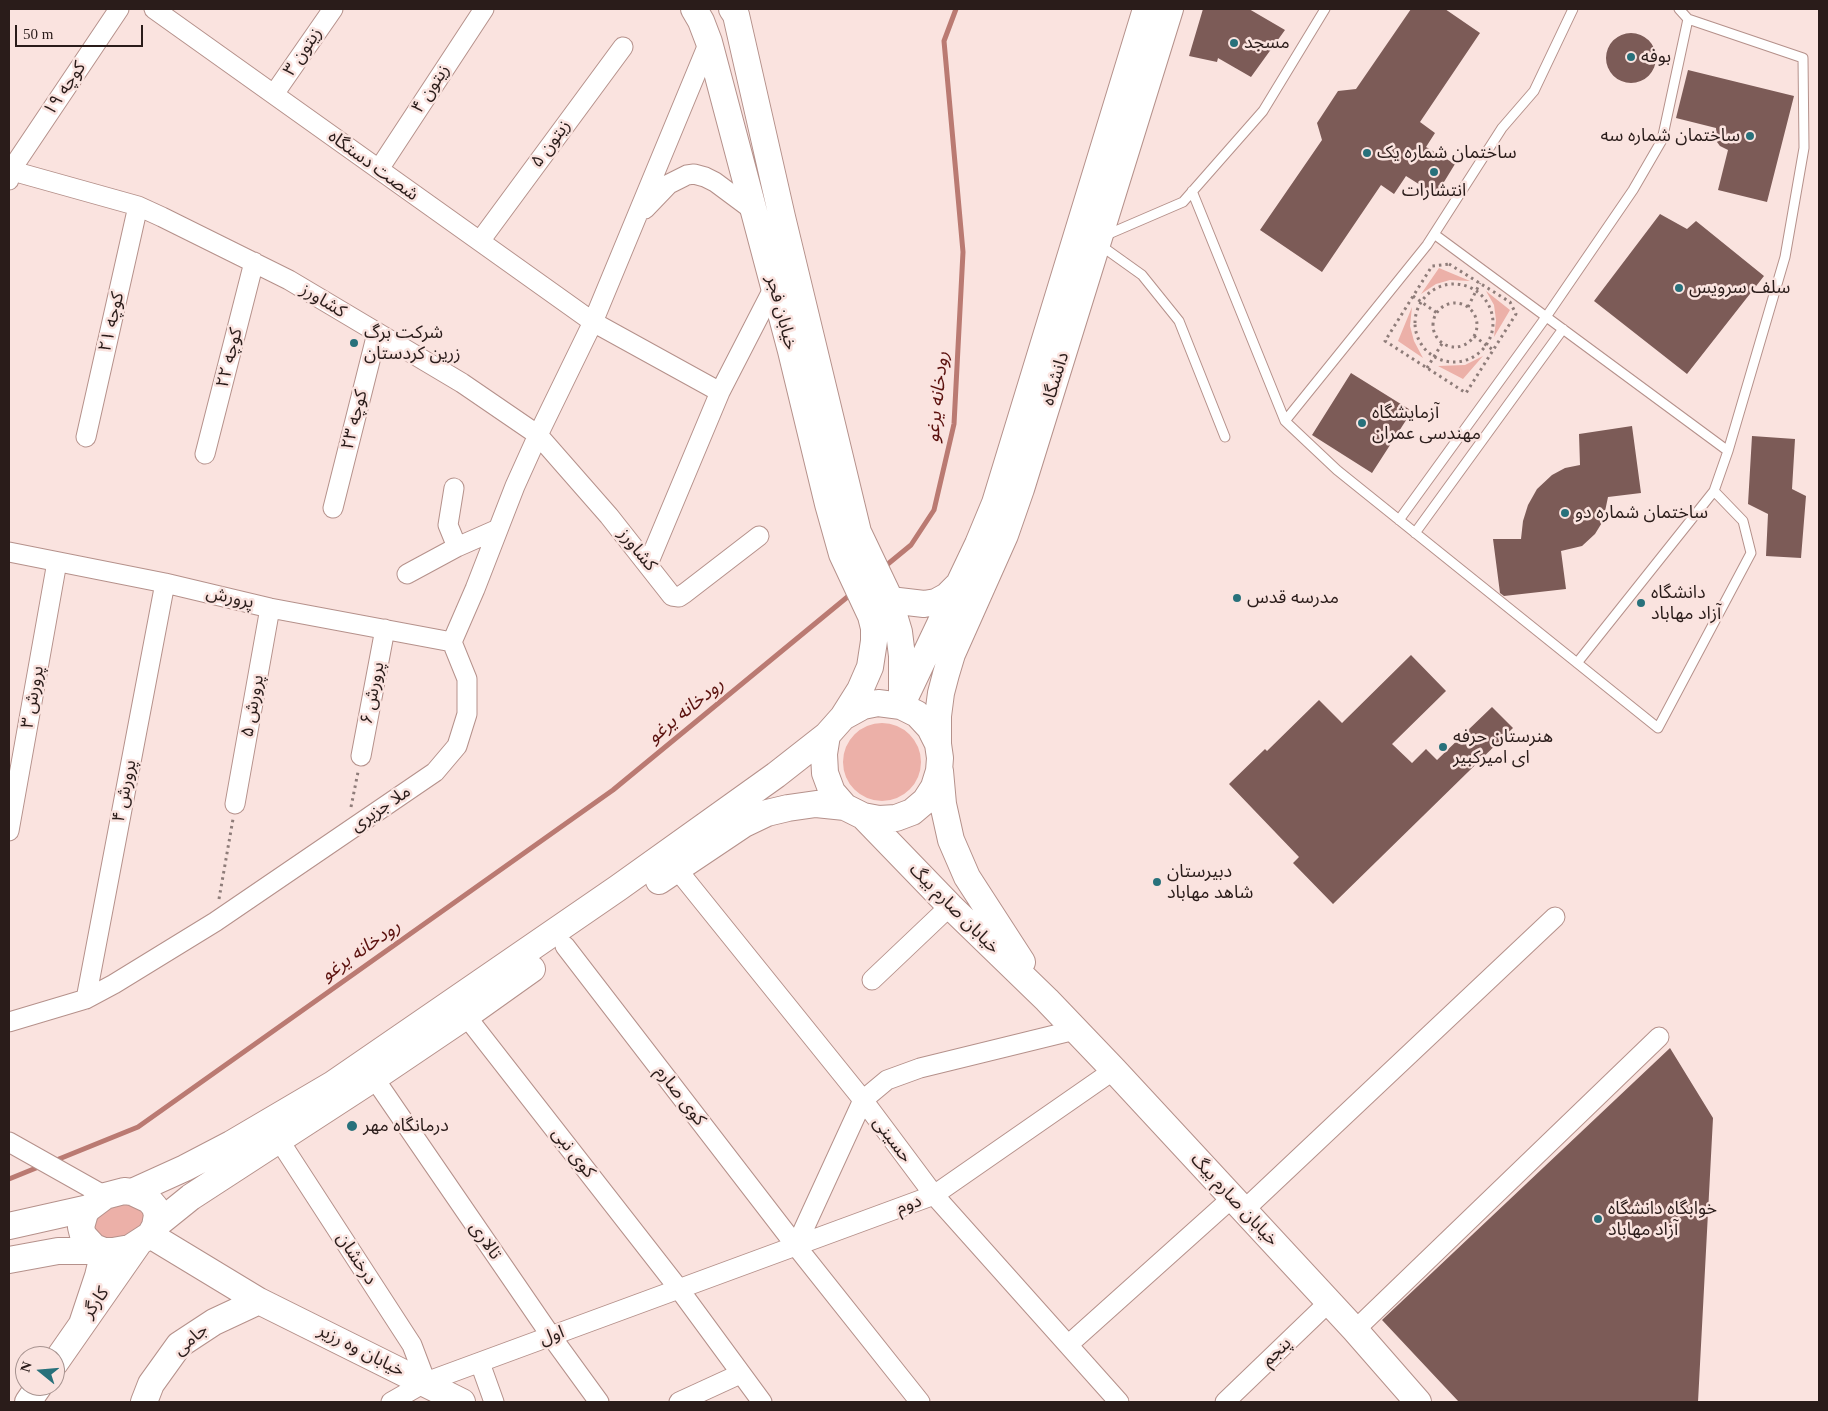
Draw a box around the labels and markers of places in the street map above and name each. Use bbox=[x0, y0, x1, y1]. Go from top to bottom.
place label: مسجد bbox=[1244, 32, 1290, 54]
marker: مسجد bbox=[1228, 37, 1240, 49]
place label: بوفه bbox=[1641, 46, 1671, 68]
marker: بوفه bbox=[1625, 51, 1637, 63]
place label: ساختمان شماره سه bbox=[1601, 125, 1740, 147]
marker: ساختمان شماره سه bbox=[1744, 130, 1756, 142]
place label: ساختمان شماره یک bbox=[1377, 142, 1516, 164]
marker: ساختمان شماره یک bbox=[1361, 147, 1373, 159]
marker: انتشارات bbox=[1428, 166, 1440, 178]
place label: انتشارات bbox=[1402, 180, 1466, 202]
place label: سلف سرویس bbox=[1689, 277, 1790, 299]
marker: سلف سرویس bbox=[1673, 282, 1685, 294]
place label: شرکت برگ زرین کردستان bbox=[364, 322, 461, 364]
marker: شرکت برگ زرین کردستان bbox=[348, 337, 360, 349]
place label: آزمایشگاه مهندسی عمران bbox=[1372, 402, 1481, 444]
marker: آزمایشگاه مهندسی عمران bbox=[1356, 417, 1368, 429]
place label: ساختمان شماره دو bbox=[1575, 502, 1708, 524]
marker: ساختمان شماره دو bbox=[1559, 507, 1571, 519]
place label: دانشگاه آزاد مهاباد bbox=[1651, 582, 1721, 624]
place label: مدرسه قدس bbox=[1247, 587, 1339, 609]
marker: مدرسه قدس bbox=[1231, 592, 1243, 604]
marker: دانشگاه آزاد مهاباد bbox=[1635, 597, 1647, 609]
place label: هنرستان حرفه ای امیرکبیر bbox=[1453, 726, 1553, 769]
marker: هنرستان حرفه ای امیرکبیر bbox=[1437, 741, 1449, 753]
place label: دبیرستان شاهد مهاباد bbox=[1167, 861, 1253, 904]
marker: دبیرستان شاهد مهاباد bbox=[1151, 876, 1163, 888]
place label: درمانگاه مهر bbox=[363, 1115, 449, 1137]
marker: درمانگاه مهر bbox=[345, 1119, 359, 1133]
place label: خوابگاه دانشگاه آزاد مهاباد bbox=[1608, 1198, 1717, 1240]
marker: خوابگاه دانشگاه آزاد مهاباد bbox=[1592, 1213, 1604, 1225]

